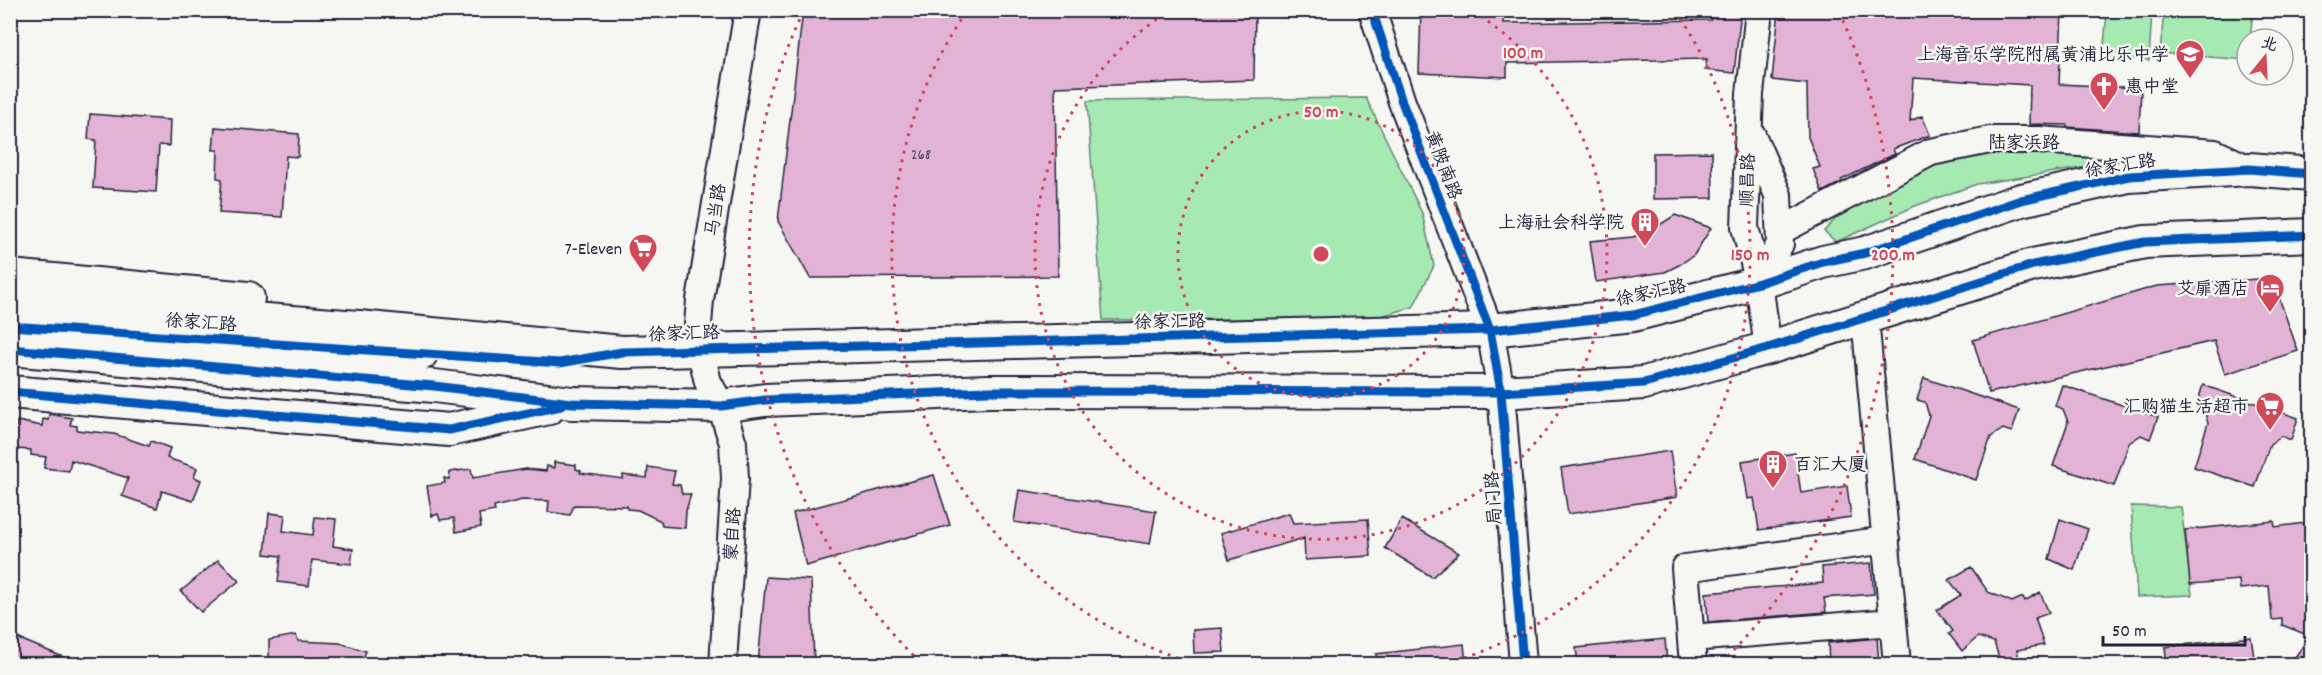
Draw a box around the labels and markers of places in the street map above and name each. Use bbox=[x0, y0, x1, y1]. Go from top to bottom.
school or university icon: 上海音乐学院附属黄浦比乐中学 bbox=[2174, 38, 2206, 80]
place label: 上海音乐学院附属黄浦比乐中学 bbox=[1917, 44, 2169, 69]
church icon: 惠中堂 bbox=[2088, 70, 2120, 112]
place label: 惠中堂 bbox=[2125, 76, 2179, 101]
building icon: 上海社会科学院 bbox=[1629, 206, 1661, 248]
place label: 上海社会科学院 bbox=[1498, 212, 1624, 237]
supermarket icon: 7-Eleven bbox=[627, 232, 659, 274]
place label: 7-Eleven bbox=[565, 238, 622, 263]
centre of rings bbox=[1311, 244, 1331, 264]
hotel icon: 艾扉酒店 bbox=[2254, 272, 2286, 314]
place label: 艾扉酒店 bbox=[2177, 278, 2249, 303]
supermarket icon: 汇购猫生活超市 bbox=[2254, 390, 2286, 432]
place label: 汇购猫生活超市 bbox=[2123, 396, 2249, 421]
building icon: 百汇大厦 bbox=[1757, 448, 1789, 490]
place label: 百汇大厦 bbox=[1794, 454, 1866, 479]

